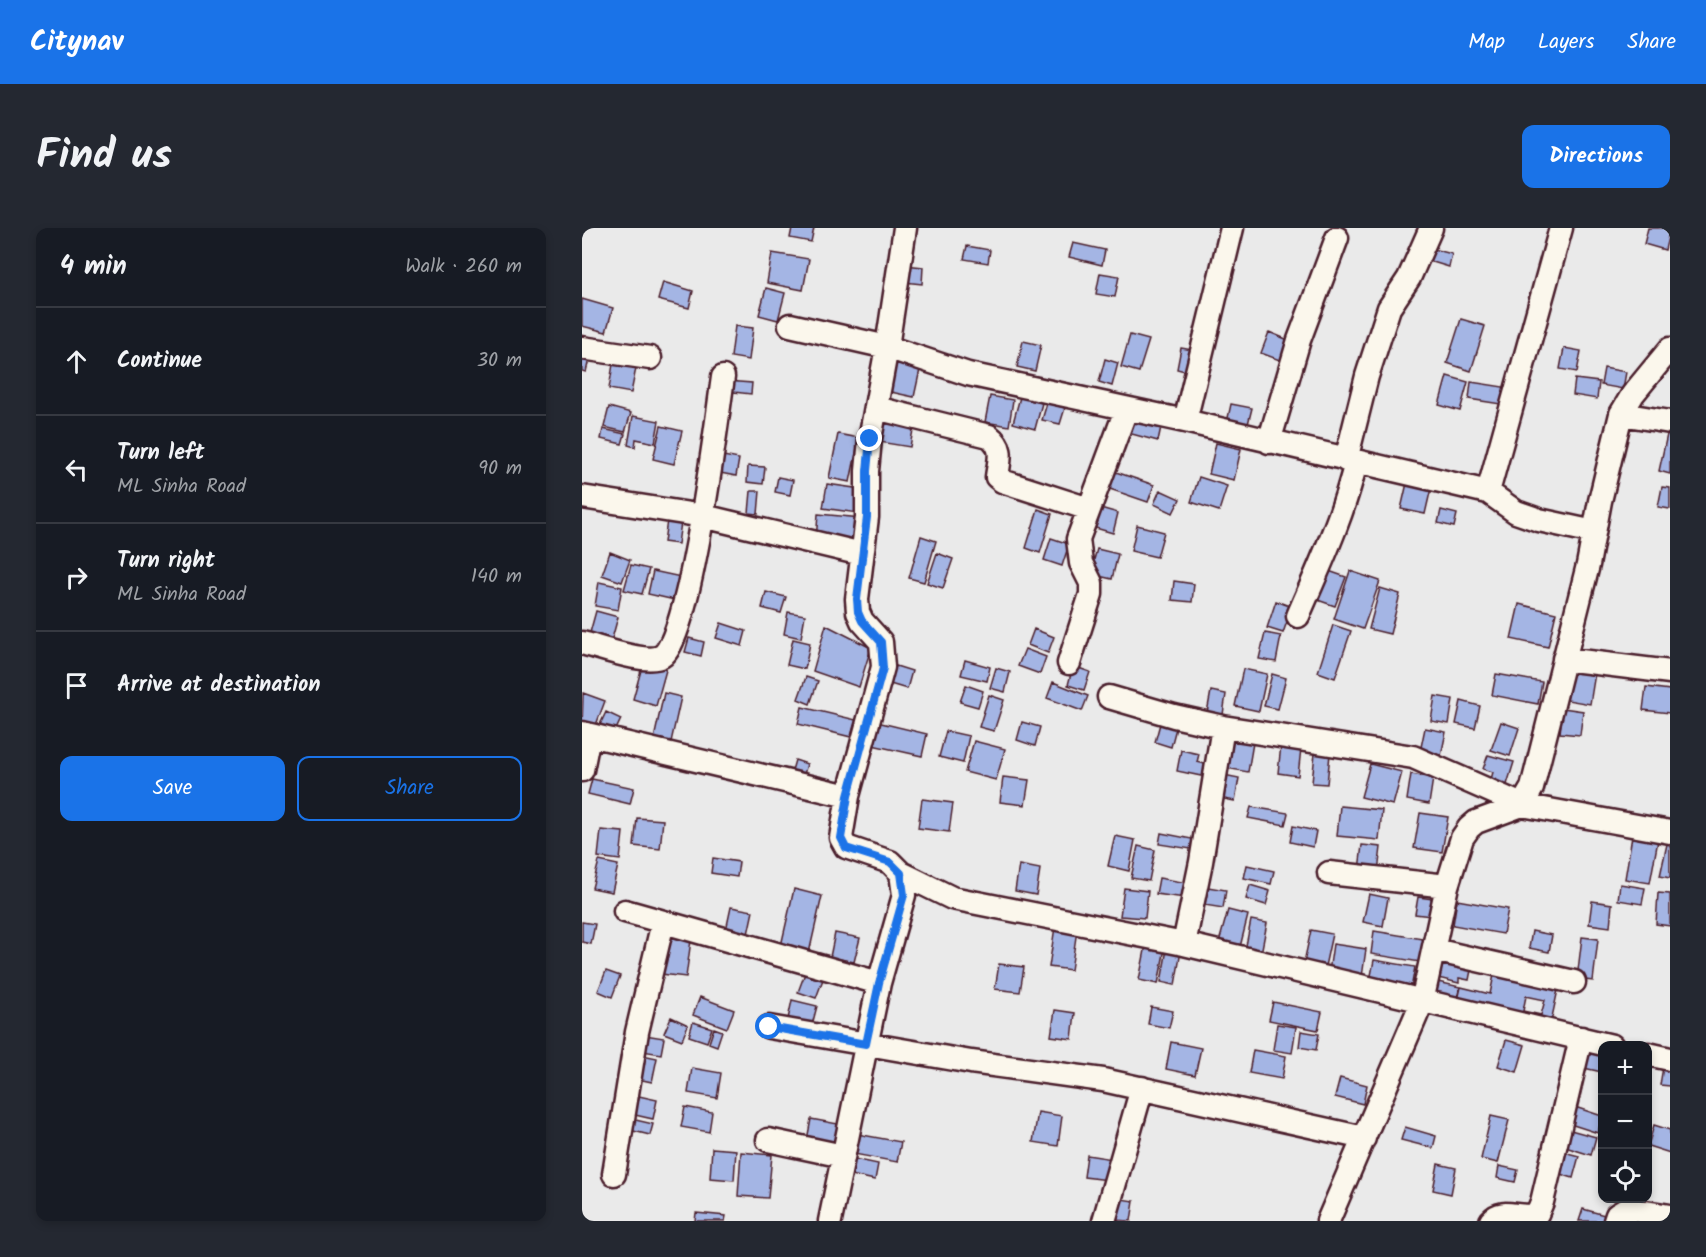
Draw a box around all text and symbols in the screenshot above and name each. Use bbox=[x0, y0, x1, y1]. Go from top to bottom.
text: Citynav bbox=[30, 20, 123, 65]
text: Map bbox=[1468, 26, 1505, 59]
text: Layers bbox=[1538, 26, 1594, 59]
text: Share bbox=[1627, 26, 1676, 59]
text: Find us bbox=[36, 123, 172, 190]
button: Directions bbox=[1522, 125, 1670, 188]
text: 4 min bbox=[60, 246, 127, 288]
text: Walk · 260 m bbox=[405, 251, 522, 283]
text: Continue bbox=[117, 344, 202, 379]
icon: ahead bbox=[60, 345, 93, 378]
text: 30 m bbox=[477, 345, 522, 377]
route end bbox=[856, 425, 882, 451]
text: Turn left bbox=[117, 436, 204, 471]
icon: left bbox=[60, 453, 93, 486]
text: 90 m bbox=[478, 453, 522, 485]
text: ML Sinha Road bbox=[117, 471, 246, 503]
text: Turn right bbox=[117, 544, 215, 579]
icon: right bbox=[60, 561, 93, 594]
text: 140 m bbox=[471, 561, 522, 593]
text: ML Sinha Road bbox=[117, 579, 246, 611]
text: Arrive at destination bbox=[117, 668, 320, 703]
icon: arrive bbox=[60, 669, 93, 702]
button: Save bbox=[60, 756, 285, 821]
button: Share bbox=[297, 756, 522, 821]
route start bbox=[755, 1013, 781, 1039]
map controls bbox=[1598, 1041, 1652, 1203]
button: + bbox=[1598, 1041, 1652, 1095]
button: − bbox=[1598, 1095, 1652, 1149]
button: locate bbox=[1598, 1149, 1652, 1203]

